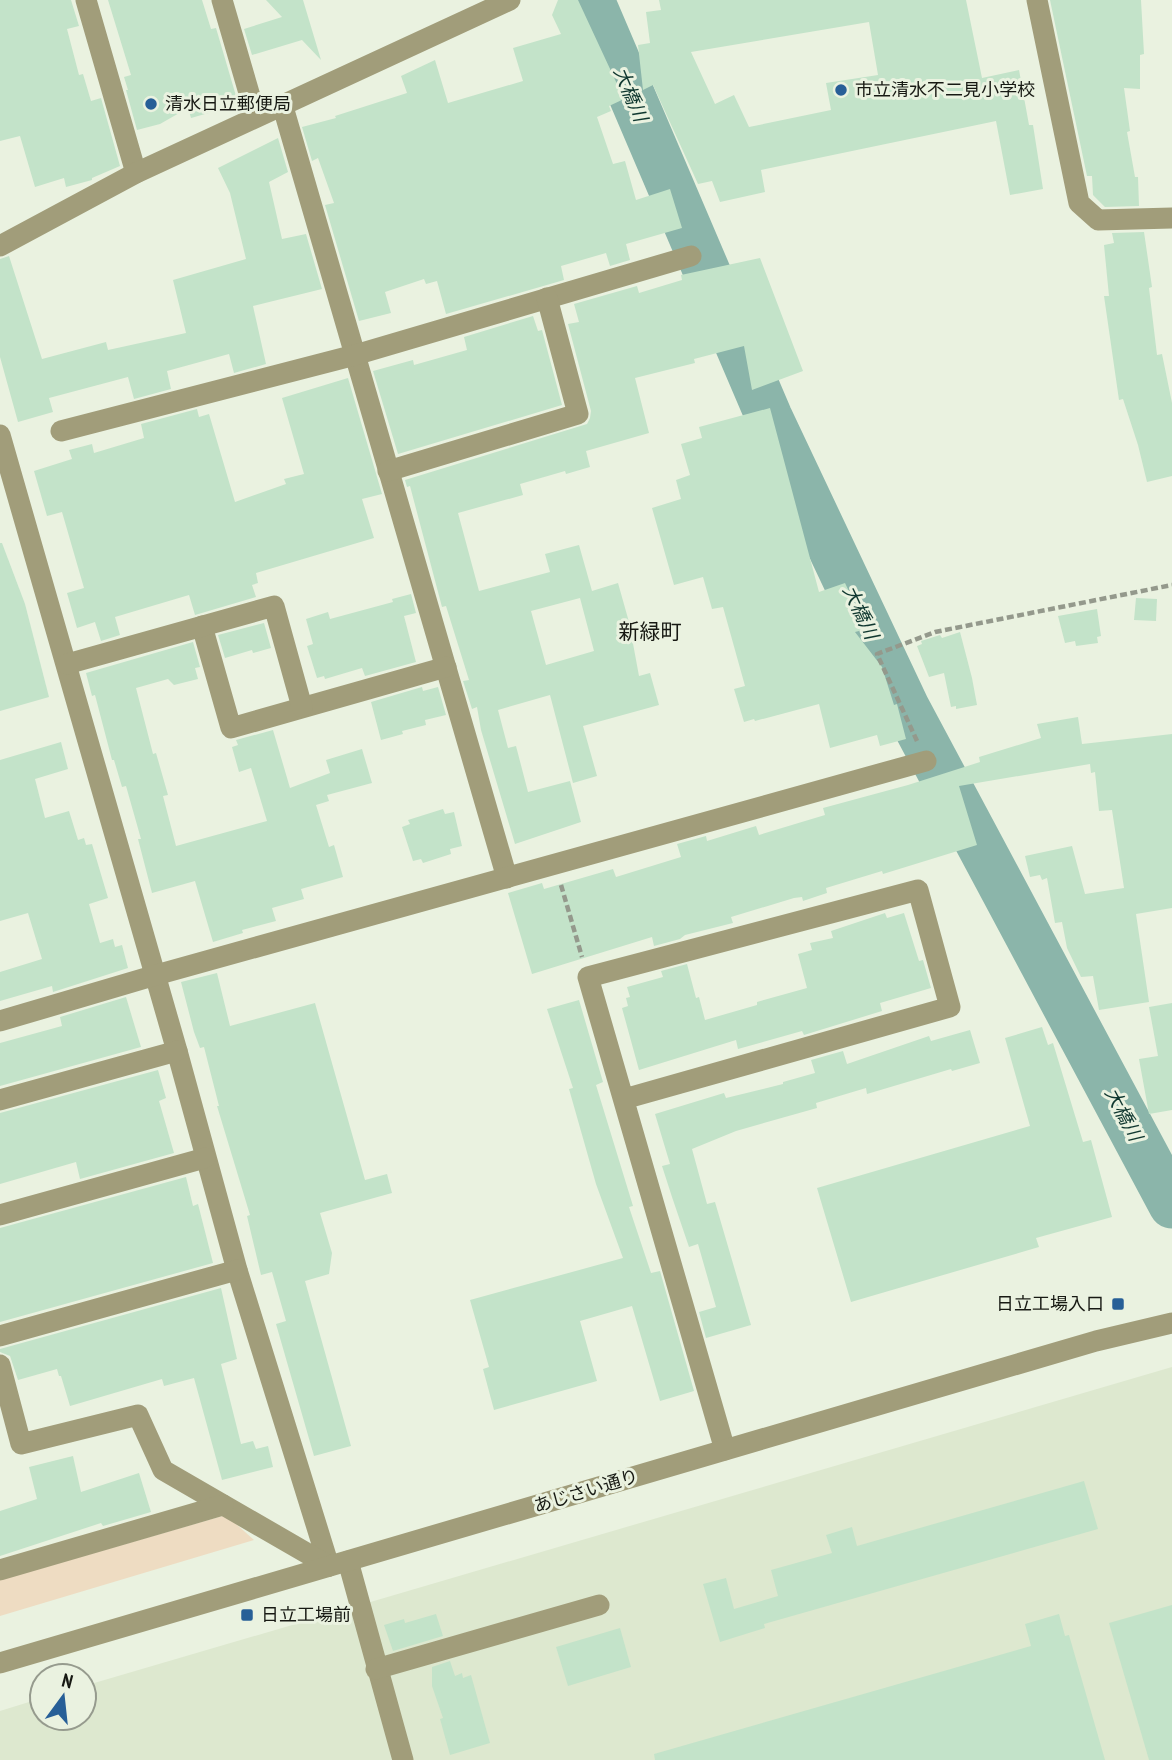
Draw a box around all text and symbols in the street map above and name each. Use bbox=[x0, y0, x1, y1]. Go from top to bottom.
water label: 大橋川 bbox=[609, 63, 654, 127]
place label: 市立清水不二見小学校 bbox=[855, 78, 1035, 101]
marker: 市立清水不二見小学校 bbox=[833, 82, 849, 98]
place label: 清水日立郵便局 bbox=[165, 92, 291, 115]
marker: 清水日立郵便局 bbox=[143, 96, 159, 112]
water label: 大橋川 bbox=[838, 581, 885, 645]
district label: 新緑町 bbox=[619, 618, 682, 645]
water label: 大橋川 bbox=[1100, 1083, 1149, 1147]
place label: 日立工場入口 bbox=[996, 1292, 1104, 1315]
marker: 日立工場入口 bbox=[1110, 1296, 1126, 1312]
street label: あじさい通り bbox=[531, 1464, 641, 1517]
place label: 日立工場前 bbox=[261, 1603, 351, 1626]
marker: 日立工場前 bbox=[239, 1607, 255, 1623]
north arrow bbox=[28, 1662, 98, 1732]
text: N bbox=[59, 1668, 75, 1693]

